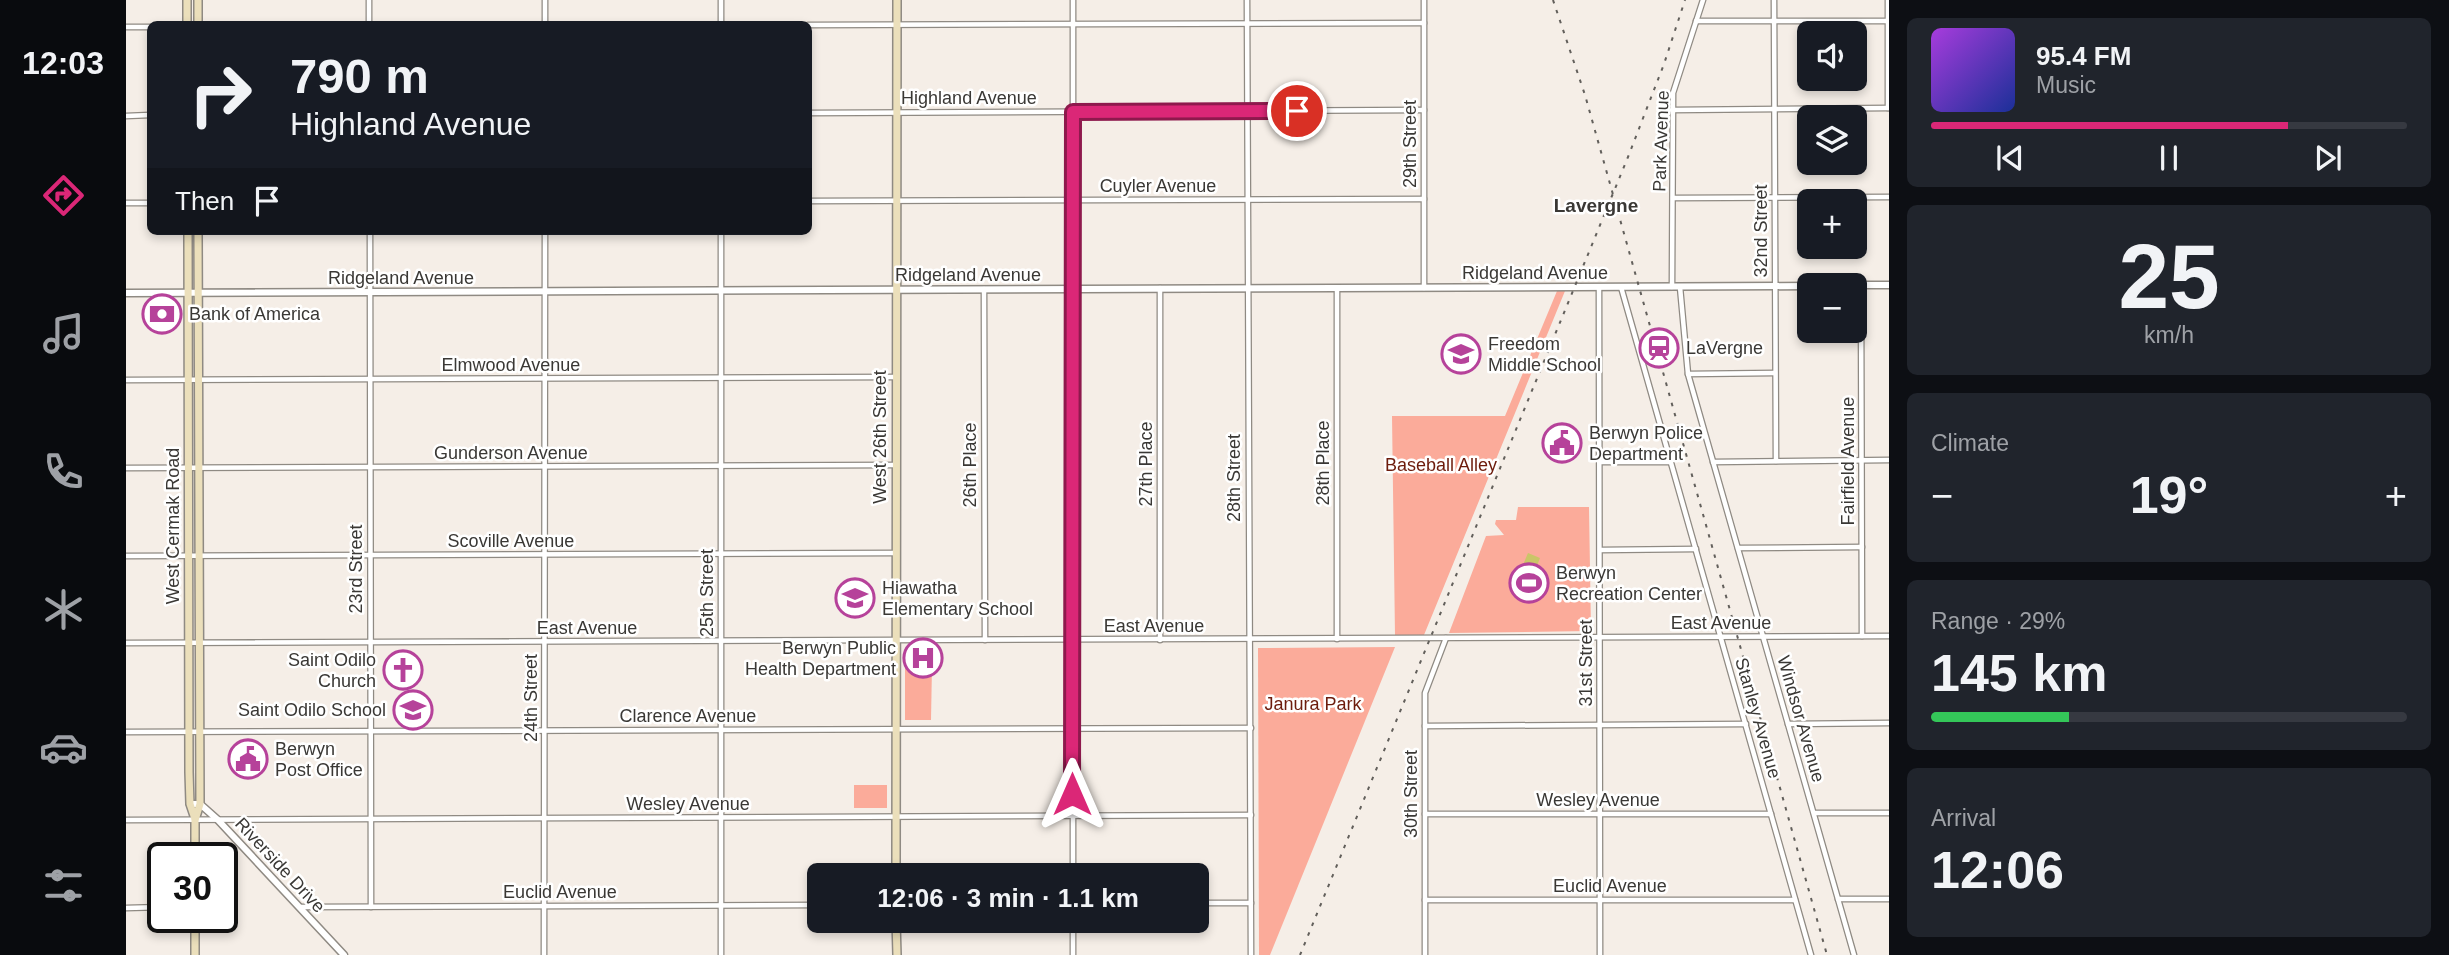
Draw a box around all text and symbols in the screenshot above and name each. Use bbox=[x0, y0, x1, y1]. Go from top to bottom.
map controls bbox=[1797, 21, 1867, 343]
button: sound bbox=[1797, 21, 1867, 91]
text: 95.4 FM bbox=[2036, 41, 2131, 71]
text: 12:03 bbox=[22, 45, 104, 81]
icon: right bbox=[175, 49, 266, 140]
text: 790 m bbox=[290, 49, 429, 103]
text: Music bbox=[2036, 72, 2096, 98]
pin bbox=[1267, 81, 1327, 141]
street label: Highland Avenue bbox=[901, 88, 1037, 108]
street label: Park Avenue bbox=[1649, 90, 1673, 192]
icon: arrive bbox=[1278, 92, 1316, 130]
street label: 29th Street bbox=[1400, 100, 1420, 188]
button: layers bbox=[1797, 105, 1867, 175]
text: Highland Avenue bbox=[290, 106, 531, 142]
icon: previous bbox=[1991, 139, 2029, 177]
icon: pause bbox=[2150, 139, 2188, 177]
icon: next bbox=[2309, 139, 2347, 177]
icon: directions bbox=[39, 171, 88, 220]
street label: Cuyler Avenue bbox=[1100, 176, 1216, 196]
icon: arrive bbox=[248, 182, 286, 220]
street label: 32nd Street bbox=[1751, 184, 1771, 278]
text: Then bbox=[175, 186, 234, 216]
button: + bbox=[1797, 189, 1867, 259]
district label: Lavergne bbox=[1554, 195, 1638, 216]
text: 25 bbox=[2118, 226, 2220, 327]
street label: Ridgeland Avenue bbox=[1462, 263, 1608, 283]
street label: Ridgeland Avenue bbox=[895, 265, 1041, 285]
street label: Ridgeland Avenue bbox=[328, 268, 474, 288]
button: − bbox=[1797, 273, 1867, 343]
bank icon: Bank of America bbox=[141, 293, 183, 335]
place label: Bank of America bbox=[189, 304, 321, 324]
icon: music bbox=[39, 309, 88, 358]
text: km/h bbox=[2144, 322, 2194, 348]
station icon: LaVergne bbox=[1638, 327, 1680, 369]
school or university icon: Freedom Middle School bbox=[1440, 333, 1482, 375]
place label: Freedom Middle School bbox=[1488, 334, 1601, 375]
place label: LaVergne bbox=[1686, 338, 1763, 358]
street label: Elmwood Avenue bbox=[442, 355, 580, 375]
street label: West 26th Street bbox=[870, 370, 890, 504]
street label: Fairfield Avenue bbox=[1838, 397, 1858, 525]
street label: 28th Place bbox=[1313, 420, 1333, 506]
street label: 27th Place bbox=[1136, 421, 1156, 507]
street label: 26th Place bbox=[960, 422, 980, 508]
public building icon: Berwyn Police Department bbox=[1541, 422, 1583, 464]
place label: Berwyn Police Department bbox=[1589, 423, 1703, 464]
text: Climate bbox=[1931, 430, 2009, 456]
street label: 28th Street bbox=[1224, 434, 1244, 522]
street label: Gunderson Avenue bbox=[434, 443, 588, 463]
icon: phone bbox=[39, 447, 88, 496]
street label: West Cermak Road bbox=[163, 448, 183, 604]
park label: Baseball Alley bbox=[1385, 455, 1497, 475]
text: 19° bbox=[2130, 466, 2208, 524]
text: − bbox=[1931, 475, 1953, 517]
text: + bbox=[2385, 475, 2407, 517]
street label: 23rd Street bbox=[346, 524, 366, 614]
street label: Scoville Avenue bbox=[448, 531, 574, 551]
street label: 25th Street bbox=[697, 549, 717, 637]
sports icon: Berwyn Recreation Center bbox=[1508, 562, 1550, 604]
place label: Berwyn Recreation Center bbox=[1556, 563, 1702, 604]
school or university icon: Hiawatha Elementary School bbox=[834, 577, 876, 619]
place label: Hiawatha Elementary School bbox=[882, 578, 1033, 619]
icon: climate bbox=[39, 585, 88, 634]
text: Range · 29% bbox=[1931, 608, 2065, 634]
street label: East Avenue bbox=[1671, 613, 1771, 633]
street label: East Avenue bbox=[1104, 616, 1204, 636]
street label: East Avenue bbox=[537, 618, 637, 638]
street label: 31st Street bbox=[1576, 619, 1596, 707]
hospital icon: Berwyn Public Health Department bbox=[902, 637, 944, 679]
place label: Berwyn Public Health Department bbox=[745, 638, 896, 679]
text: 145 km bbox=[1931, 644, 2107, 702]
church icon: Saint Odilo Church bbox=[382, 649, 424, 691]
place label: Saint Odilo Church bbox=[288, 650, 376, 691]
street label: Windsor Avenue bbox=[1773, 653, 1829, 785]
street label: 24th Street bbox=[521, 654, 541, 742]
street label: Stanley Avenue bbox=[1731, 655, 1785, 781]
school or university icon: Saint Odilo School bbox=[392, 689, 434, 731]
park label: Janura Park bbox=[1264, 694, 1363, 714]
place label: Saint Odilo School bbox=[238, 700, 386, 720]
street label: Clarence Avenue bbox=[620, 706, 756, 726]
icon: car bbox=[39, 723, 88, 772]
public building icon: Berwyn Post Office bbox=[227, 738, 269, 780]
place label: Berwyn Post Office bbox=[275, 739, 363, 780]
street label: 30th Street bbox=[1401, 750, 1421, 838]
position arrow bbox=[1035, 757, 1109, 831]
street label: Wesley Avenue bbox=[1536, 790, 1660, 810]
street label: Wesley Avenue bbox=[626, 794, 750, 814]
text: Arrival bbox=[1931, 805, 1996, 831]
street label: Riverside Drive bbox=[231, 814, 329, 916]
text: 12:06 bbox=[1931, 841, 2064, 899]
speed limit sign: 30 bbox=[147, 842, 238, 933]
icon: filters bbox=[39, 861, 88, 910]
street label: Euclid Avenue bbox=[1553, 876, 1667, 896]
street label: Euclid Avenue bbox=[503, 882, 617, 902]
text: 12:06 · 3 min · 1.1 km bbox=[877, 883, 1139, 913]

